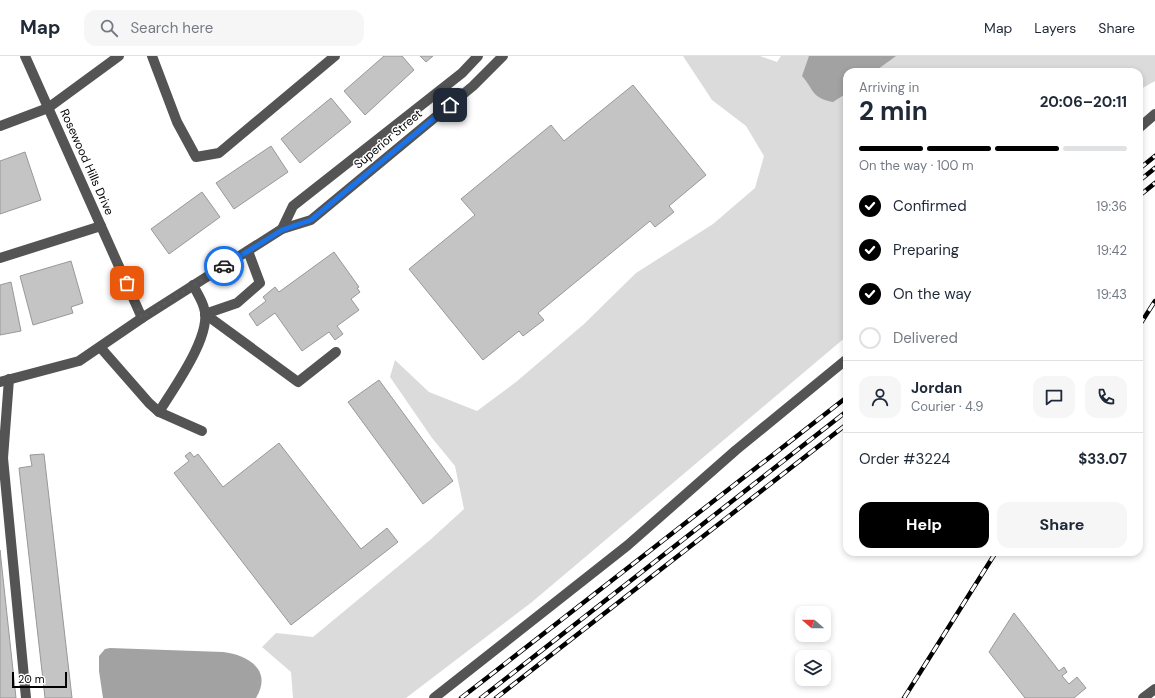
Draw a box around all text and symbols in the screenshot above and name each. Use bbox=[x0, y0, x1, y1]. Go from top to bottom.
search box bbox=[84, 10, 364, 46]
text: Map bbox=[20, 15, 60, 40]
icon: search bbox=[98, 17, 120, 39]
text: Search here bbox=[130, 18, 213, 38]
text: Map bbox=[984, 19, 1012, 37]
text: Layers bbox=[1034, 19, 1076, 37]
text: Share bbox=[1098, 19, 1135, 37]
text: Arriving in bbox=[859, 79, 919, 96]
pin bbox=[433, 88, 467, 122]
text: 20:06–20:11 bbox=[1040, 92, 1127, 112]
icon: home bbox=[439, 94, 461, 116]
text: 2 min bbox=[859, 94, 928, 128]
street label: Rosewood Hills Drive bbox=[56, 106, 118, 218]
street label: Superior Street bbox=[351, 106, 426, 172]
text: On the way · 100 m bbox=[859, 157, 974, 174]
icon: check bbox=[859, 195, 881, 217]
text: Confirmed bbox=[893, 196, 967, 216]
text: 19:36 bbox=[1096, 198, 1127, 215]
icon: check bbox=[859, 239, 881, 261]
text: Preparing bbox=[893, 240, 959, 260]
text: 19:42 bbox=[1097, 242, 1127, 259]
courier bbox=[204, 246, 244, 286]
icon: car bbox=[213, 255, 235, 277]
pin bbox=[110, 266, 144, 300]
icon: bag bbox=[116, 272, 138, 294]
icon: check bbox=[859, 283, 881, 305]
text: On the way bbox=[893, 284, 972, 304]
text: 19:43 bbox=[1097, 286, 1127, 303]
text: Delivered bbox=[893, 328, 958, 348]
button: person bbox=[859, 376, 901, 418]
button: chat bbox=[1033, 376, 1075, 418]
button: phone bbox=[1085, 376, 1127, 418]
text: Jordan bbox=[911, 378, 962, 398]
text: Courier · 4.9 bbox=[911, 398, 983, 415]
text: Order #3224 bbox=[859, 449, 950, 469]
text: $33.07 bbox=[1078, 449, 1127, 469]
button: Help bbox=[859, 502, 989, 548]
button: Share bbox=[997, 502, 1127, 548]
north arrow bbox=[795, 606, 831, 642]
map controls bbox=[795, 606, 831, 686]
button: layers bbox=[795, 650, 831, 686]
scale bar bbox=[12, 670, 67, 689]
text: 20 m bbox=[18, 672, 44, 686]

